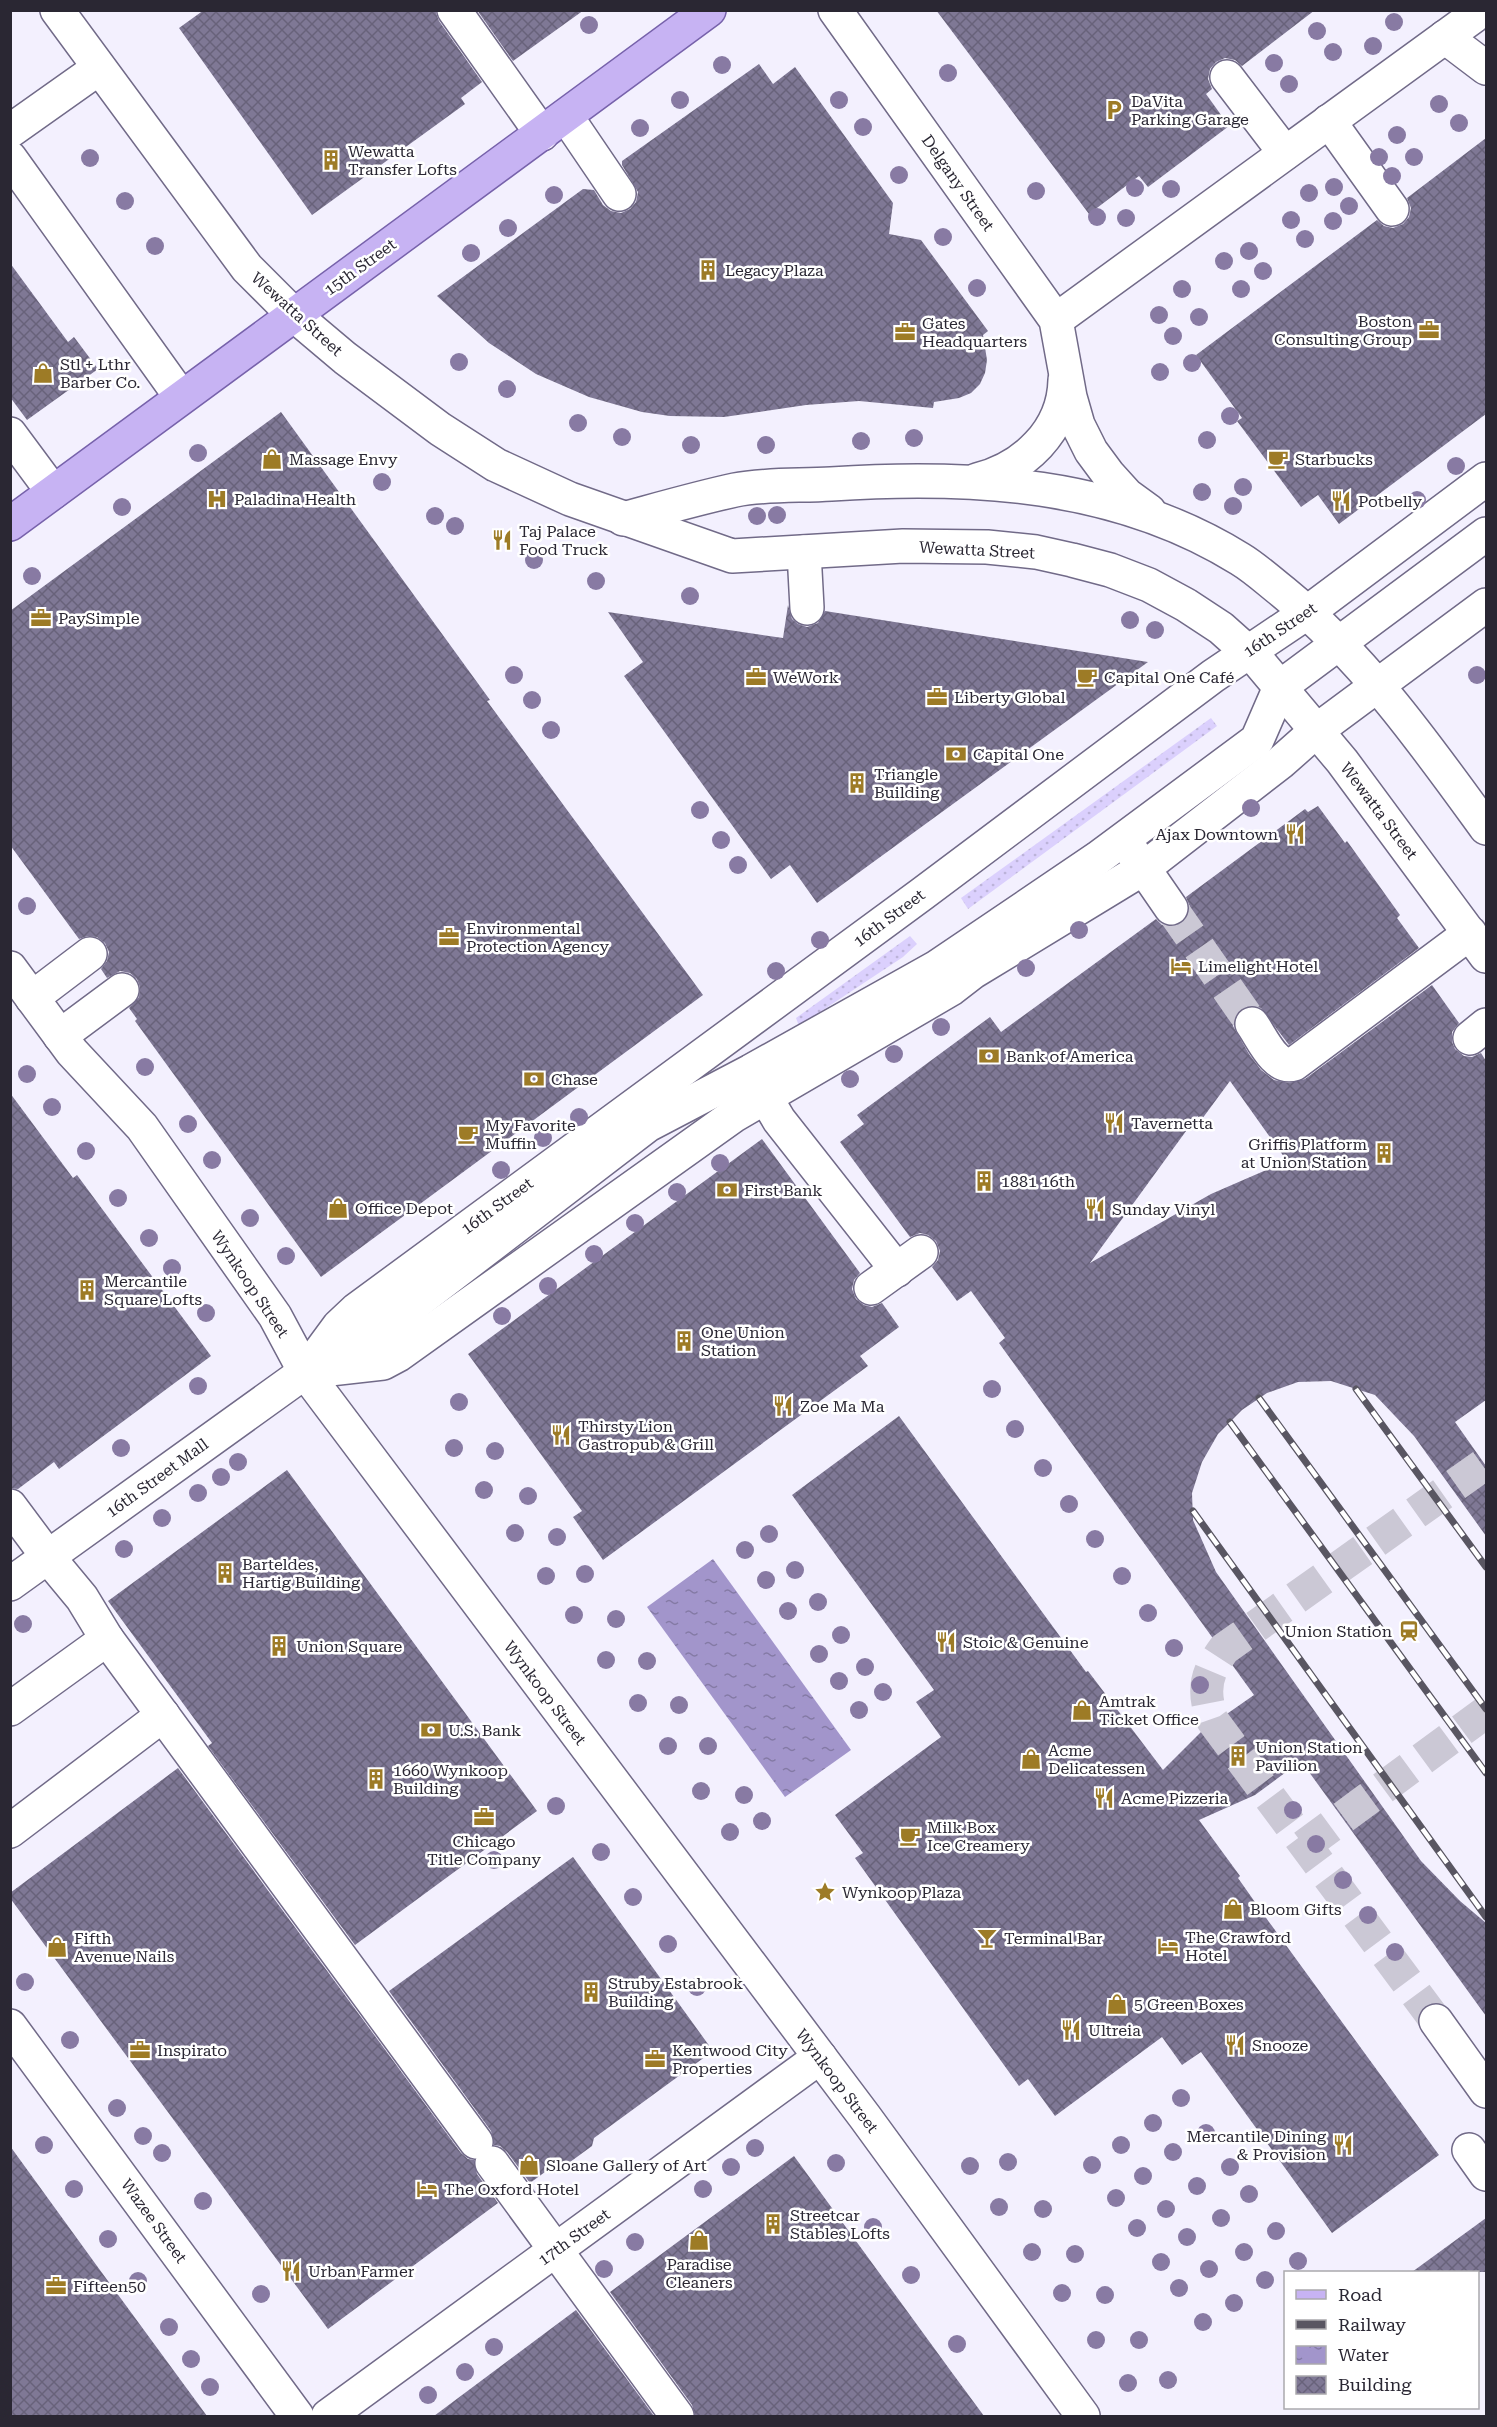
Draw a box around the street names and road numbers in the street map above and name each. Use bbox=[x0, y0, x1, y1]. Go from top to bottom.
street label: Delgany Street bbox=[918, 131, 998, 235]
street label: 15th Street bbox=[320, 235, 400, 299]
street label: Wewatta Street bbox=[247, 268, 347, 360]
street label: Wewatta Street bbox=[918, 537, 1036, 563]
street label: 16th Street bbox=[1240, 599, 1320, 661]
street label: Wewatta Street bbox=[1336, 759, 1422, 863]
street label: 16th Street bbox=[850, 885, 928, 951]
street label: 16th Street bbox=[457, 1174, 537, 1238]
street label: Wynkoop Street bbox=[207, 1227, 293, 1341]
street label: 16th Street Mall bbox=[102, 1434, 212, 1521]
street label: Wynkoop Street bbox=[500, 1637, 590, 1749]
street label: Wynkoop Street bbox=[792, 2025, 882, 2137]
street label: Wazee Street bbox=[117, 2175, 191, 2267]
street label: 17th Street bbox=[534, 2205, 614, 2269]

